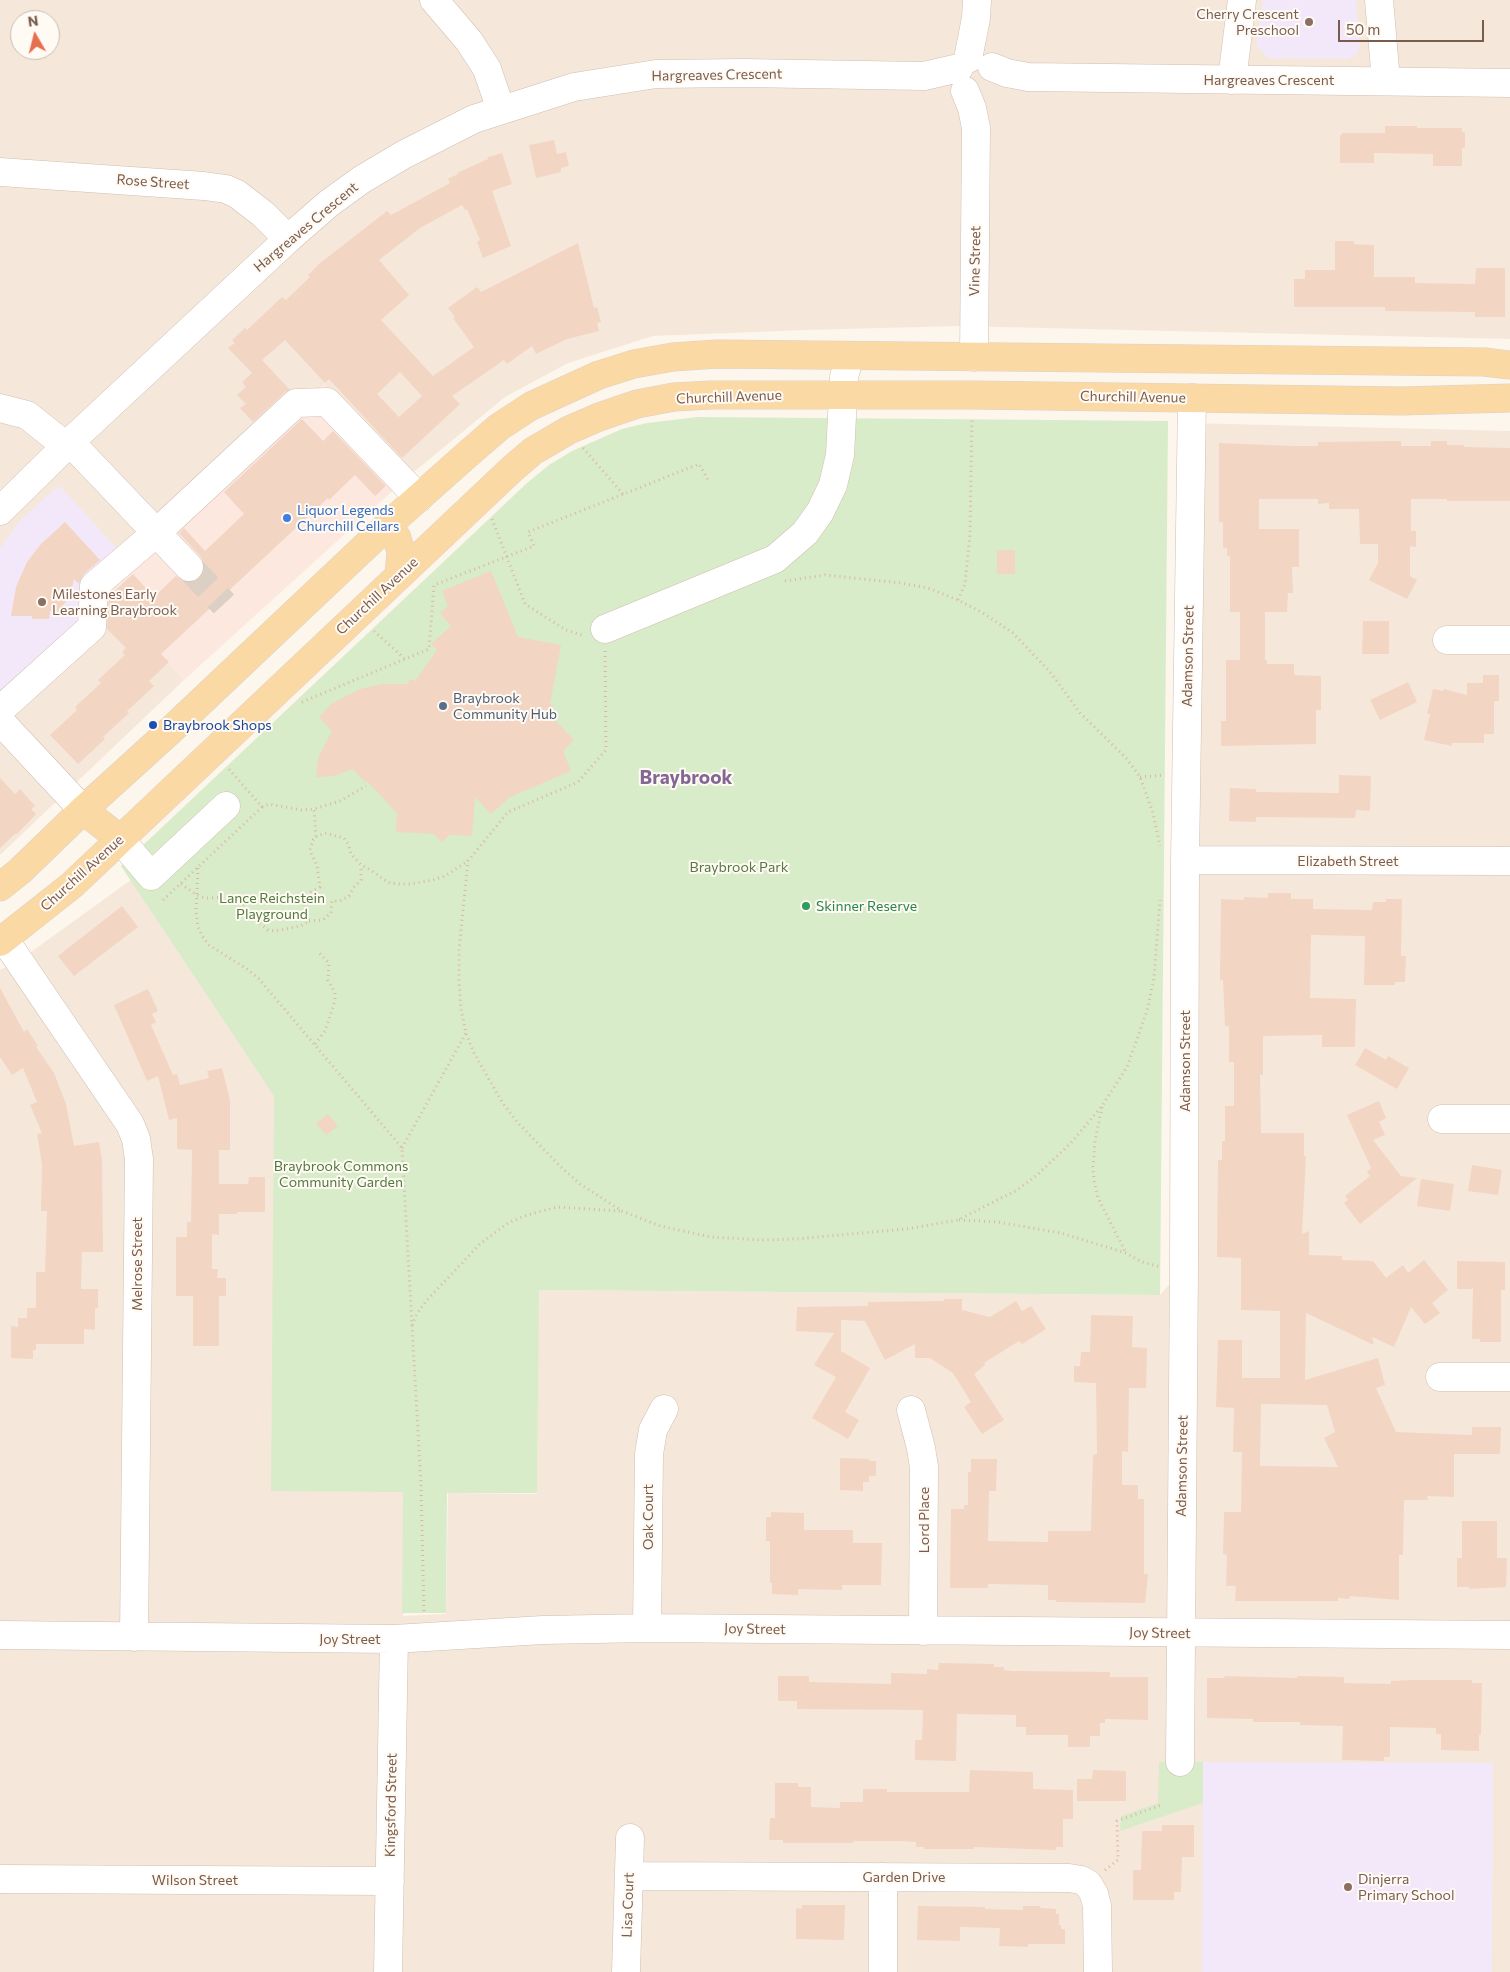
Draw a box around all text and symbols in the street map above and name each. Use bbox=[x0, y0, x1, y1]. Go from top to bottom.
place label: Cherry Crescent Preschool bbox=[1196, 6, 1299, 38]
north arrow bbox=[10, 10, 60, 60]
scale bar bbox=[1340, 10, 1486, 42]
text: N bbox=[27, 11, 39, 30]
marker: Cherry Crescent Preschool bbox=[1303, 16, 1315, 28]
text: 50 m bbox=[1346, 20, 1380, 38]
street label: Hargreaves Crescent bbox=[651, 65, 783, 85]
street label: Hargreaves Crescent bbox=[1203, 72, 1335, 88]
street label: Rose Street bbox=[116, 171, 190, 193]
street label: Hargreaves Crescent bbox=[250, 178, 362, 276]
street label: Vine Street bbox=[966, 225, 984, 297]
street label: Churchill Avenue bbox=[676, 387, 782, 407]
street label: Churchill Avenue bbox=[1080, 388, 1186, 406]
place label: Liquor Legends Churchill Cellars bbox=[297, 502, 399, 534]
marker: Liquor Legends Churchill Cellars bbox=[281, 512, 293, 524]
street label: Churchill Avenue bbox=[333, 554, 421, 638]
place label: Milestones Early Learning Braybrook bbox=[52, 586, 177, 618]
marker: Milestones Early Learning Braybrook bbox=[36, 596, 48, 608]
street label: Adamson Street bbox=[1179, 605, 1197, 707]
place label: Braybrook Community Hub bbox=[453, 690, 557, 722]
marker: Braybrook Community Hub bbox=[437, 700, 449, 712]
place label: Braybrook Shops bbox=[163, 717, 272, 733]
marker: Braybrook Shops bbox=[147, 719, 159, 731]
district label: Braybrook bbox=[640, 767, 732, 789]
street label: Churchill Avenue bbox=[37, 831, 127, 915]
street label: Elizabeth Street bbox=[1297, 853, 1399, 869]
park label: Braybrook Park bbox=[690, 859, 788, 875]
park label: Lance Reichstein Playground bbox=[219, 890, 325, 922]
place label: Skinner Reserve bbox=[816, 898, 917, 914]
marker: Skinner Reserve bbox=[800, 900, 812, 912]
street label: Adamson Street bbox=[1177, 1010, 1193, 1112]
park label: Braybrook Commons Community Garden bbox=[274, 1158, 408, 1190]
street label: Melrose Street bbox=[129, 1217, 145, 1311]
street label: Adamson Street bbox=[1173, 1415, 1191, 1517]
street label: Oak Court bbox=[640, 1484, 656, 1550]
street label: Lord Place bbox=[916, 1487, 932, 1553]
street label: Joy Street bbox=[724, 1620, 786, 1638]
street label: Joy Street bbox=[1129, 1624, 1191, 1642]
street label: Joy Street bbox=[319, 1631, 381, 1647]
street label: Kingsford Street bbox=[382, 1753, 400, 1857]
street label: Garden Drive bbox=[863, 1869, 945, 1885]
place label: Dinjerra Primary School bbox=[1358, 1871, 1454, 1904]
street label: Wilson Street bbox=[152, 1872, 238, 1888]
street label: Lisa Court bbox=[618, 1872, 638, 1938]
marker: Dinjerra Primary School bbox=[1342, 1881, 1354, 1893]

